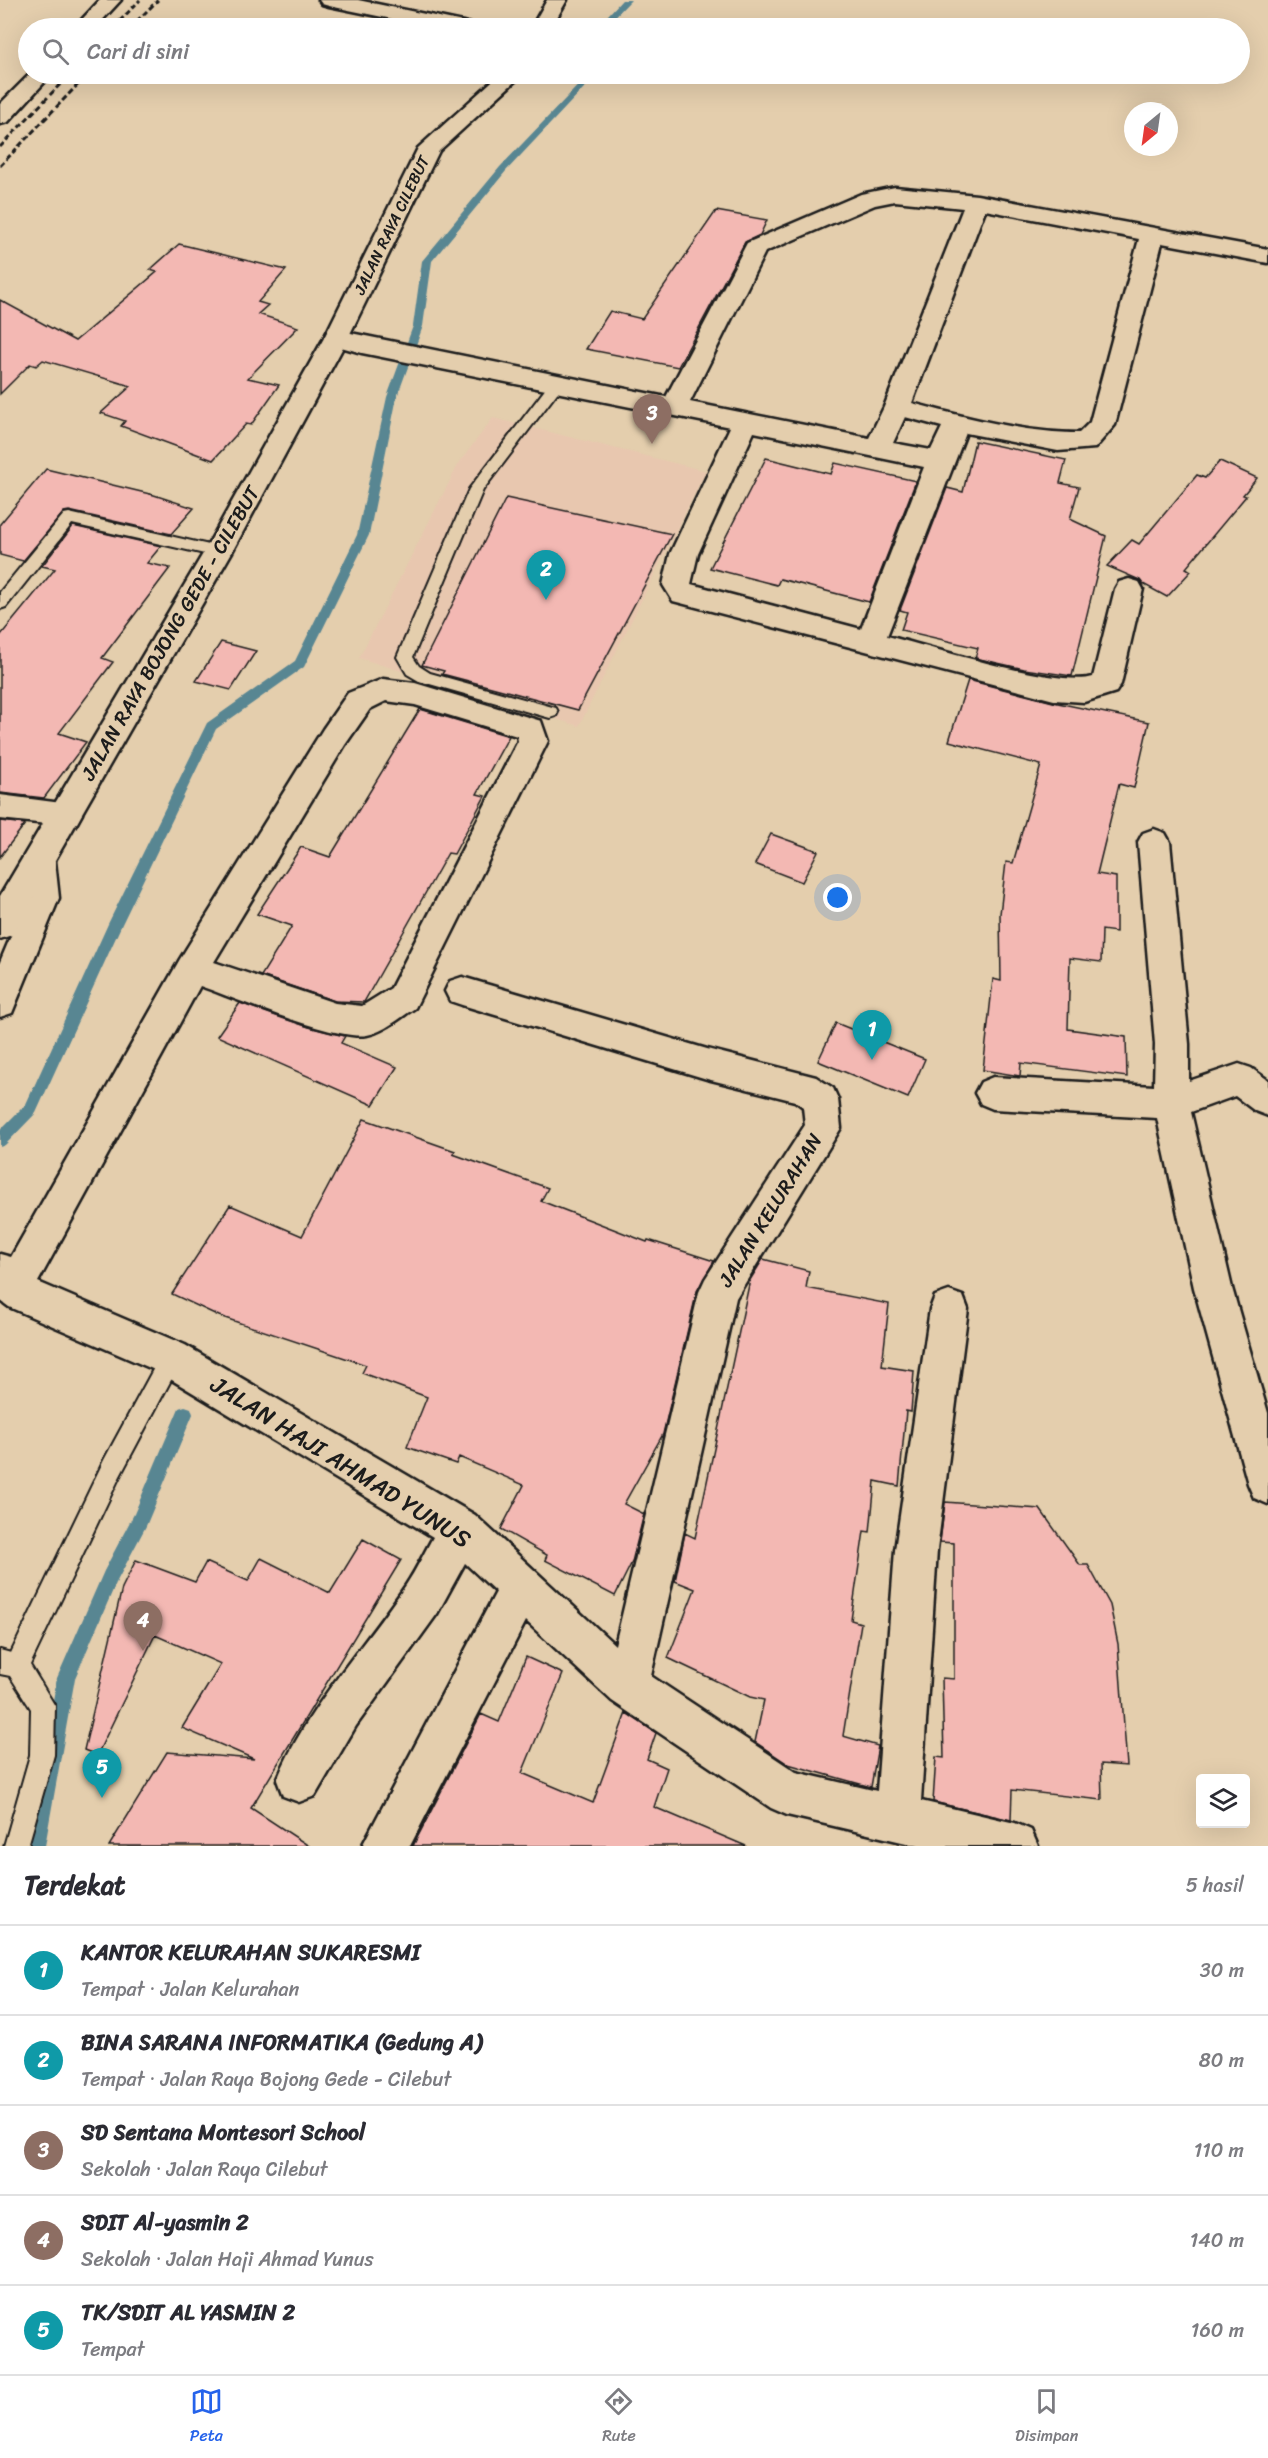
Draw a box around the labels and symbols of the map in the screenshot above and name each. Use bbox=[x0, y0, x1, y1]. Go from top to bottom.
north arrow bbox=[1124, 102, 1178, 156]
street label: JALAN RAYA CILEBUT bbox=[345, 150, 438, 301]
pin: 3 bbox=[632, 394, 672, 444]
street label: JALAN RAYA BOJONG GEDE - CILEBUT bbox=[71, 478, 270, 788]
pin: 2 bbox=[526, 550, 566, 600]
your location bbox=[823, 883, 852, 912]
pin: 1 bbox=[852, 1010, 892, 1060]
street label: JALAN KELURAHAN bbox=[708, 1126, 832, 1295]
street label: JALAN HAJI AHMAD YUNUS bbox=[201, 1364, 480, 1560]
pin: 4 bbox=[124, 1602, 162, 1651]
pin: 5 bbox=[82, 1748, 122, 1798]

